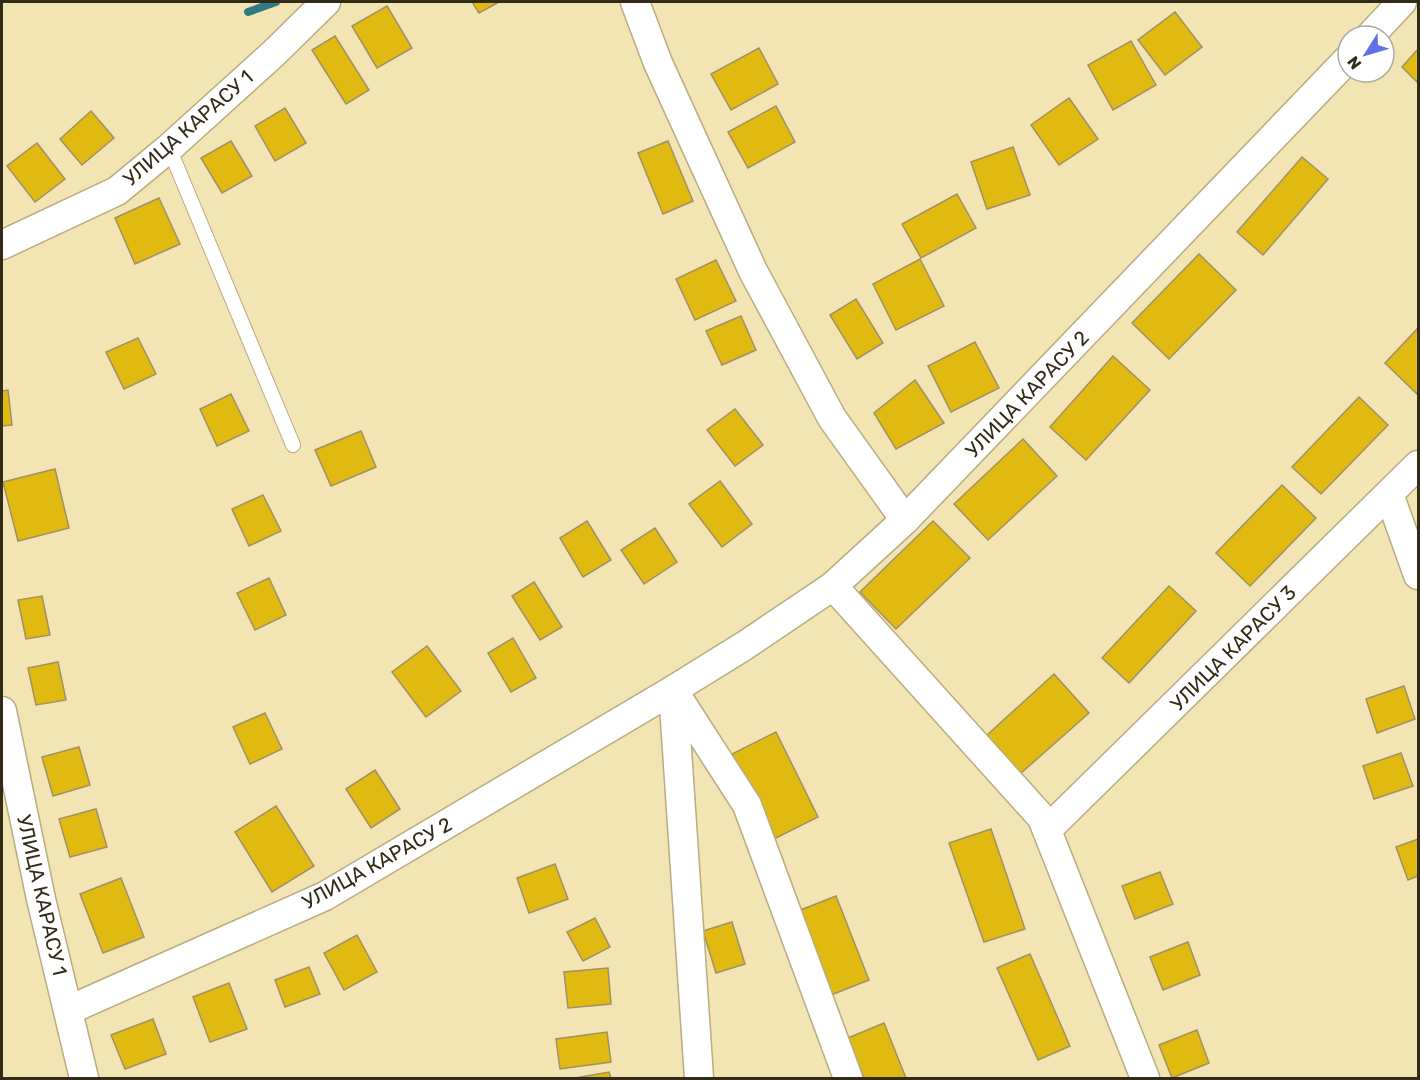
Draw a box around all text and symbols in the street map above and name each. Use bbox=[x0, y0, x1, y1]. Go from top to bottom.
north arrow bbox=[1336, 24, 1396, 84]
text: N bbox=[1343, 52, 1365, 73]
street label: УЛИЦА КАРАСУ 1 bbox=[118, 65, 258, 191]
street label: УЛИЦА КАРАСУ 2 bbox=[960, 326, 1094, 462]
street label: УЛИЦА КАРАСУ 3 bbox=[1165, 580, 1301, 716]
street label: УЛИЦА КАРАСУ 1 bbox=[12, 812, 72, 978]
street label: УЛИЦА КАРАСУ 2 bbox=[298, 812, 456, 914]

